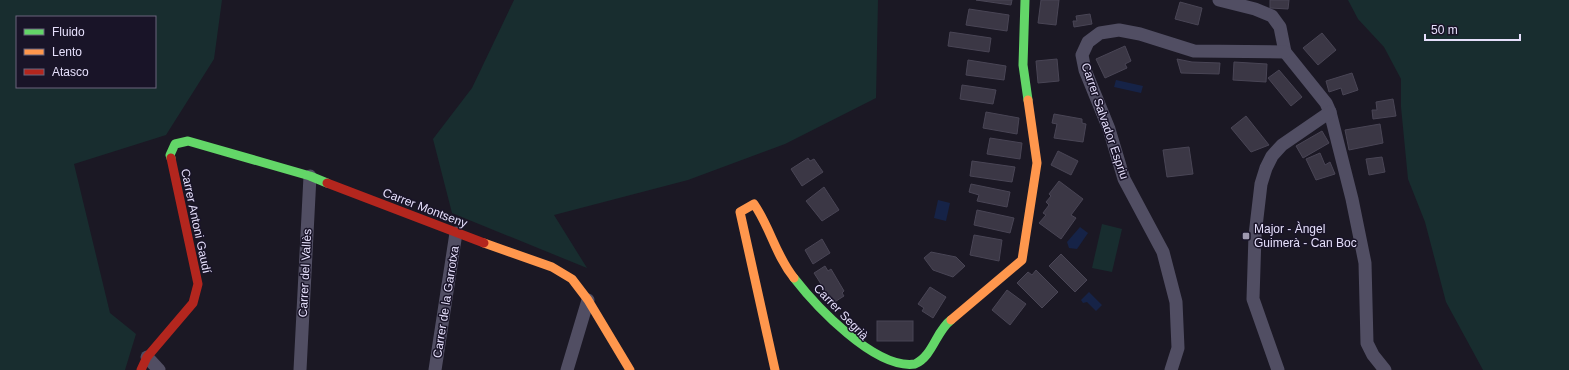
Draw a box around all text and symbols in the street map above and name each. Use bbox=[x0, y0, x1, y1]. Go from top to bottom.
legend bbox=[16, 16, 156, 88]
scale bar bbox=[1425, 16, 1520, 42]
text: 50 m bbox=[1431, 23, 1458, 37]
text: Fluido bbox=[52, 25, 85, 39]
text: Lento bbox=[52, 45, 82, 59]
street label: Carrer Salvador Espriu bbox=[1079, 61, 1131, 181]
text: Atasco bbox=[52, 65, 89, 79]
street label: Carrer Antoni Gaudí bbox=[178, 167, 214, 275]
street label: Carrer Montseny bbox=[381, 185, 469, 231]
place label: Major - Àngel Guimerà - Can Boc bbox=[1254, 221, 1357, 250]
street label: Carrer del Vallès bbox=[296, 228, 314, 318]
marker: Major - Àngel Guimerà - Can Boc bbox=[1241, 231, 1251, 241]
street label: Carrer de la Garrotxa bbox=[430, 245, 462, 359]
street label: Carrer Segrià bbox=[811, 281, 871, 343]

